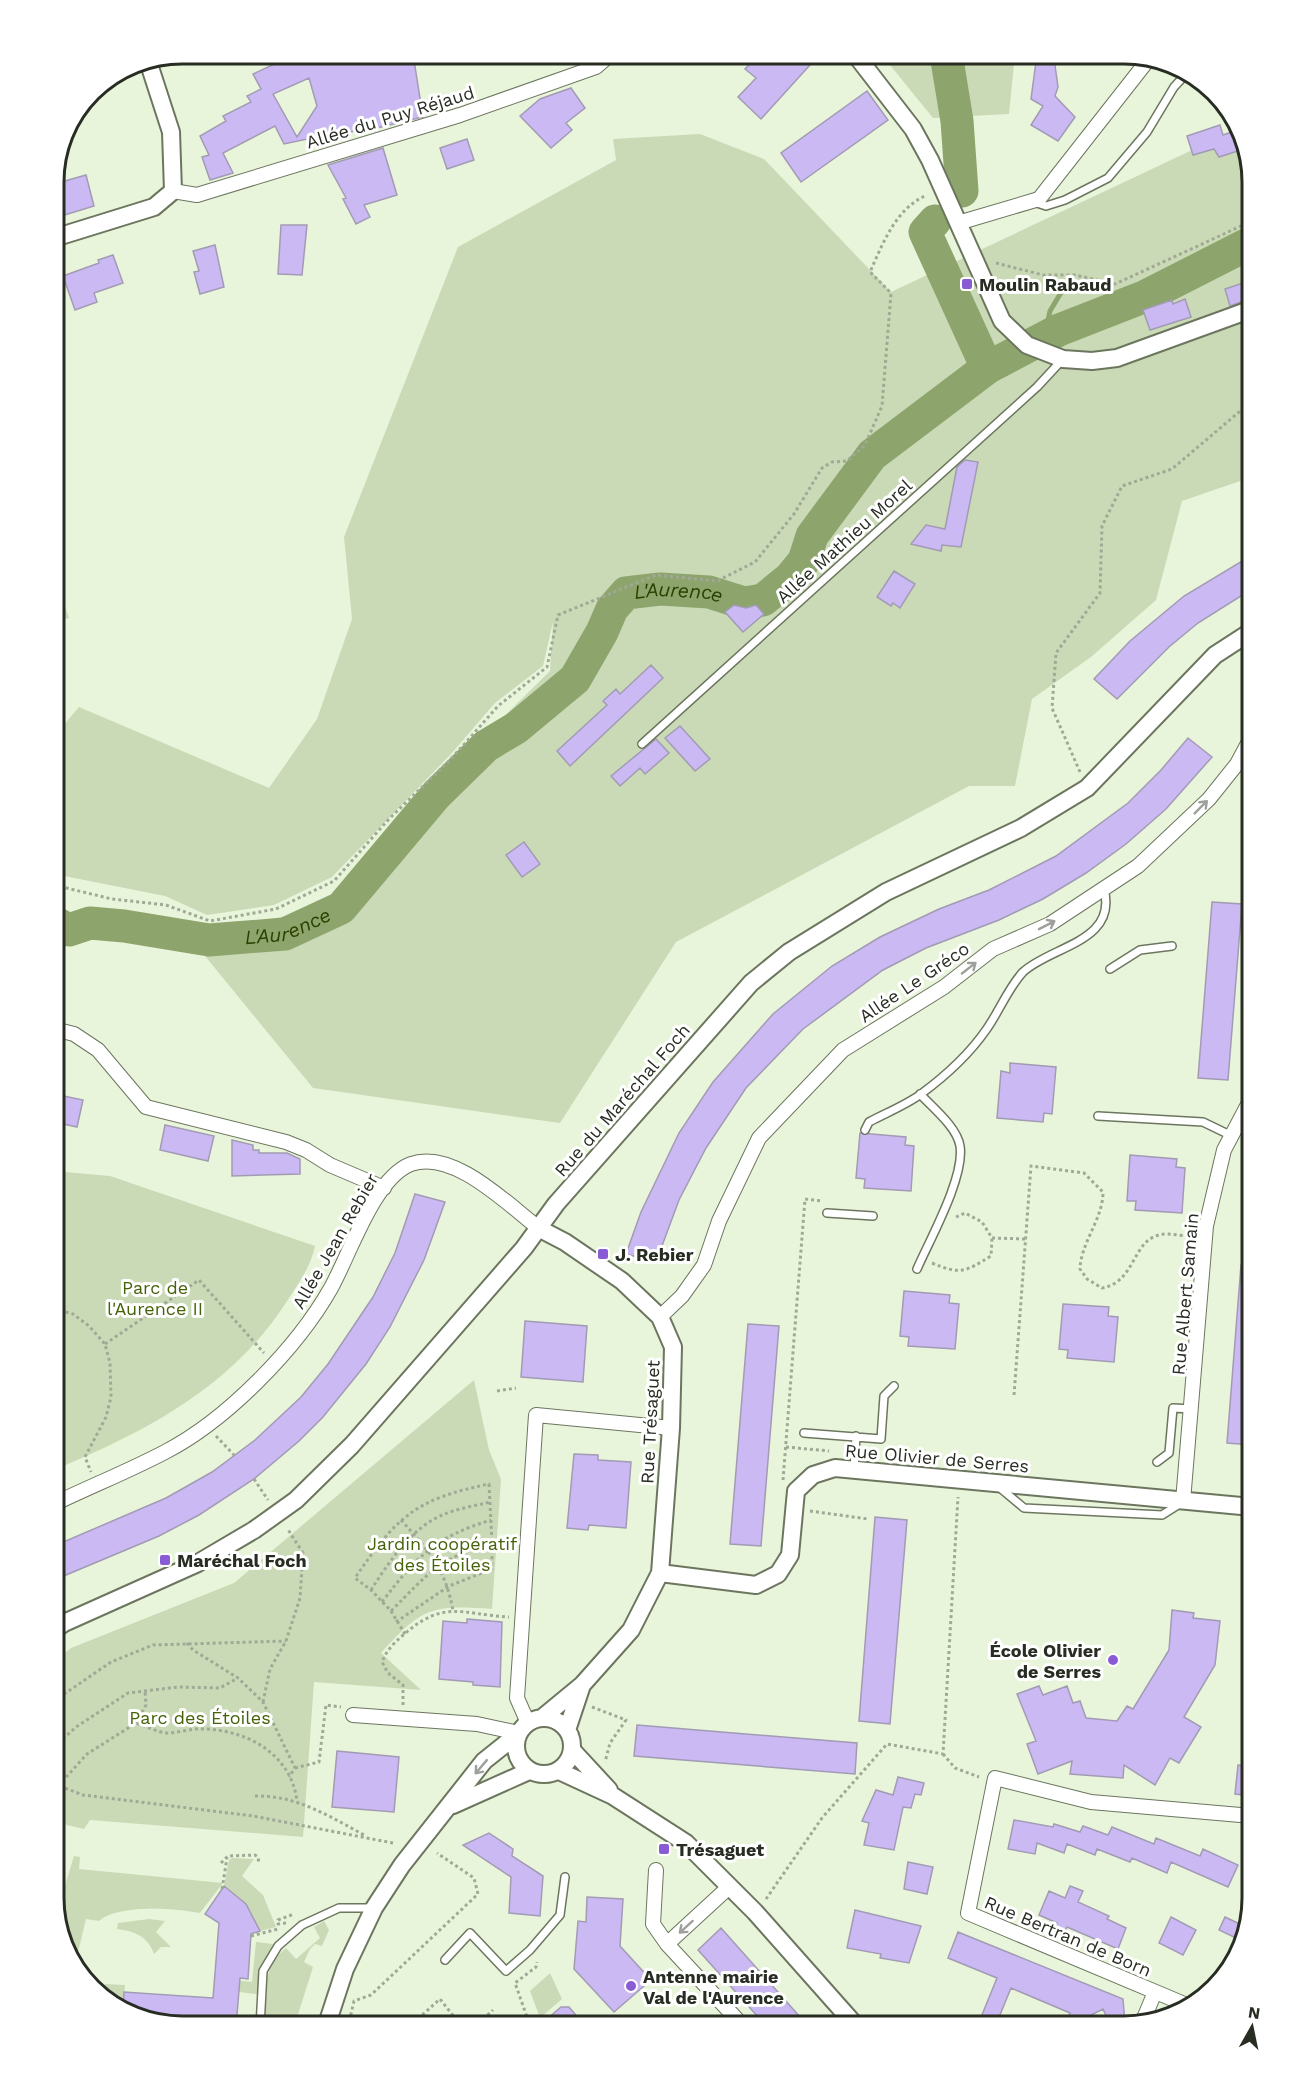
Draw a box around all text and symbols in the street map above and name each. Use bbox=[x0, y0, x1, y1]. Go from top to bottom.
street label: Allée du Puy Réjaud bbox=[303, 81, 477, 153]
place label: Moulin Rabaud bbox=[979, 274, 1112, 295]
marker: Moulin Rabaud bbox=[960, 277, 974, 291]
street label: Allée Mathieu Morel bbox=[772, 474, 916, 607]
water label: L'Aurence bbox=[633, 577, 726, 608]
one-way arrow bbox=[1194, 800, 1209, 815]
water label: L'Aurence bbox=[244, 902, 335, 949]
one-way arrow bbox=[1037, 919, 1055, 930]
street label: Allée Le Gréco bbox=[855, 937, 973, 1027]
one-way arrow bbox=[960, 961, 976, 974]
street label: Rue du Maréchal Foch bbox=[550, 1019, 694, 1181]
street label: Allée Jean Rebier bbox=[288, 1169, 382, 1313]
street label: Rue Albert Samain bbox=[1167, 1212, 1203, 1376]
place label: J. Rebier bbox=[615, 1244, 694, 1265]
marker: J. Rebier bbox=[596, 1247, 610, 1261]
park label: Parc de l'Aurence II bbox=[107, 1277, 203, 1319]
street label: Rue Trésaguet bbox=[636, 1359, 664, 1484]
street label: Rue Olivier de Serres bbox=[844, 1439, 1030, 1477]
park label: Jardin coopératif des Étoiles bbox=[367, 1533, 517, 1575]
place label: Maréchal Foch bbox=[177, 1550, 307, 1571]
marker: Maréchal Foch bbox=[158, 1553, 172, 1567]
place label: École Olivier de Serres bbox=[989, 1640, 1101, 1682]
marker: École Olivier de Serres bbox=[1106, 1653, 1120, 1667]
park label: Parc des Étoiles bbox=[129, 1707, 271, 1728]
one-way arrow bbox=[474, 1759, 487, 1775]
place label: Trésaguet bbox=[676, 1839, 764, 1860]
marker: Trésaguet bbox=[657, 1842, 671, 1856]
street label: Rue Bertran de Born bbox=[981, 1891, 1155, 1981]
one-way arrow bbox=[679, 1920, 694, 1934]
place label: Antenne mairie Val de l'Aurence bbox=[643, 1966, 784, 2008]
marker: Antenne mairie Val de l'Aurence bbox=[624, 1979, 638, 1993]
north arrow bbox=[1222, 1997, 1282, 2057]
text: N bbox=[1247, 2002, 1262, 2023]

